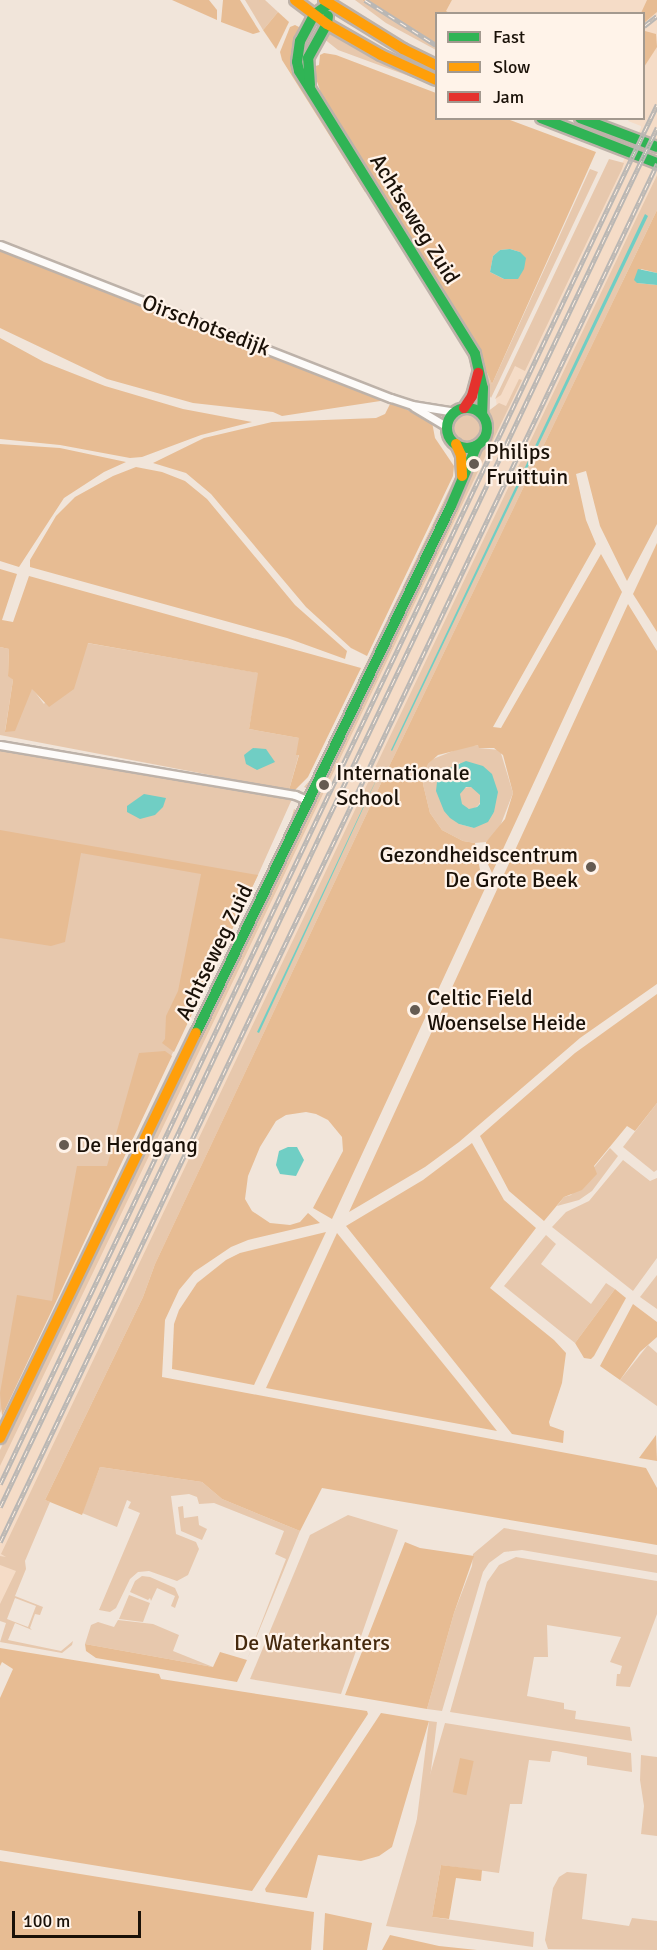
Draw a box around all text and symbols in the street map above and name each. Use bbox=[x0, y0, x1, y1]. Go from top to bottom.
legend bbox=[435, 12, 645, 120]
text: Fast bbox=[493, 26, 525, 48]
text: Slow bbox=[493, 56, 530, 78]
text: Jam bbox=[493, 86, 524, 108]
street label: Achtseweg Zuid bbox=[365, 149, 465, 289]
street label: Oirschotsedijk bbox=[138, 289, 274, 361]
place label: Philips Fruittuin bbox=[486, 438, 568, 490]
marker: Philips Fruittuin bbox=[467, 457, 481, 471]
place label: Internationale School bbox=[336, 759, 470, 810]
marker: Internationale School bbox=[317, 778, 331, 792]
place label: Gezondheidscentrum De Grote Beek bbox=[379, 841, 578, 892]
marker: Gezondheidscentrum De Grote Beek bbox=[582, 858, 600, 876]
street label: Achtseweg Zuid bbox=[170, 880, 258, 1024]
place label: Celtic Field Woenselse Heide bbox=[427, 984, 586, 1036]
marker: Celtic Field Woenselse Heide bbox=[408, 1003, 422, 1017]
place label: De Herdgang bbox=[76, 1132, 198, 1158]
marker: De Herdgang bbox=[57, 1138, 71, 1152]
park label: De Waterkanters bbox=[234, 1630, 390, 1656]
scale bar bbox=[15, 1899, 144, 1937]
text: 100 m bbox=[23, 1910, 70, 1932]

